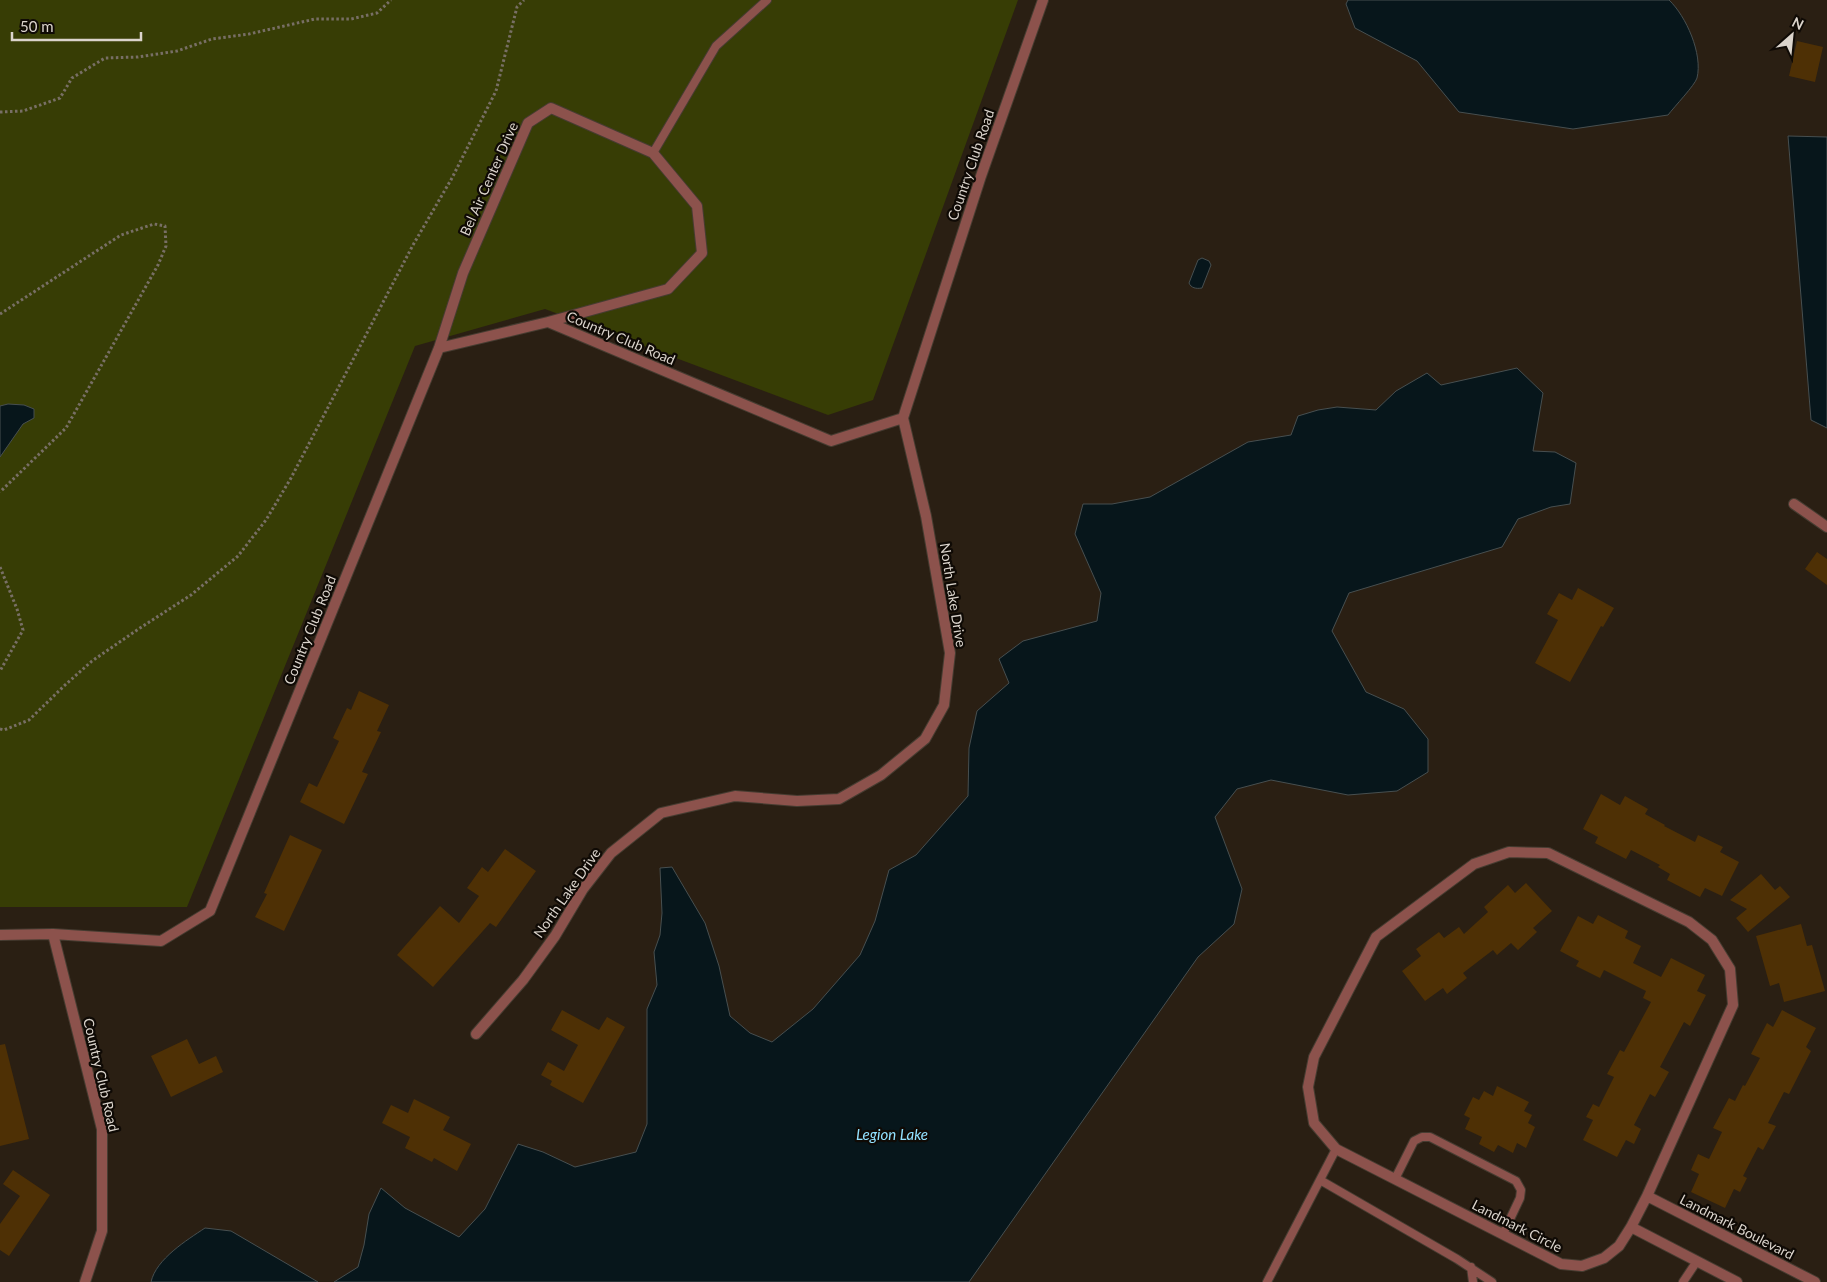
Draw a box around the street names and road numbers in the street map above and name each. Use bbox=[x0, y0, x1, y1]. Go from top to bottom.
street label: Country Club Road bbox=[944, 107, 997, 223]
street label: Bel Air Center Drive bbox=[456, 119, 521, 238]
street label: Country Club Road bbox=[564, 307, 678, 368]
street label: North Lake Drive bbox=[937, 542, 970, 648]
street label: Country Club Road bbox=[280, 573, 339, 687]
street label: North Lake Drive bbox=[529, 845, 604, 941]
street label: Country Club Road bbox=[80, 1016, 123, 1133]
street label: Landmark Boulevard bbox=[1677, 1190, 1797, 1263]
street label: Landmark Circle bbox=[1469, 1196, 1565, 1256]

